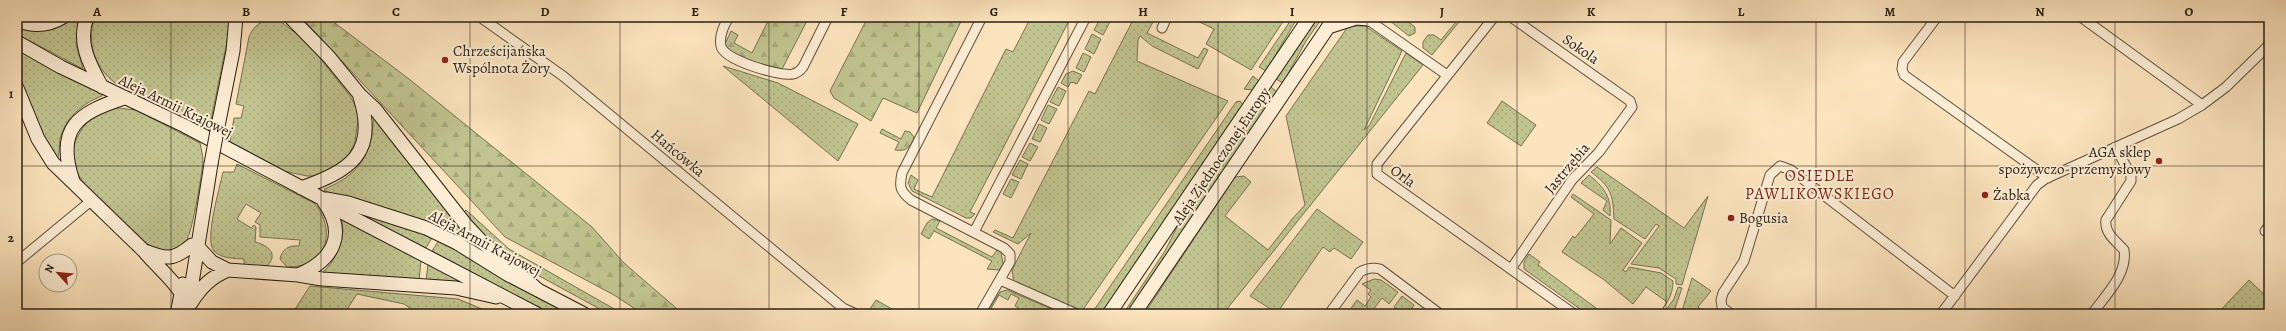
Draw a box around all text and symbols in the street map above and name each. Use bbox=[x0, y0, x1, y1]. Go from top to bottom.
text: A bbox=[92, 3, 102, 20]
text: B bbox=[242, 3, 250, 20]
text: C bbox=[392, 3, 400, 20]
text: D bbox=[540, 3, 550, 20]
text: E bbox=[691, 3, 699, 20]
text: F bbox=[841, 3, 848, 20]
text: G bbox=[990, 3, 998, 20]
text: H bbox=[1138, 3, 1148, 20]
text: I bbox=[1290, 3, 1295, 20]
text: J bbox=[1440, 3, 1444, 20]
text: K bbox=[1587, 3, 1596, 20]
text: L bbox=[1738, 3, 1745, 20]
text: M bbox=[1885, 3, 1896, 20]
text: N bbox=[2035, 3, 2045, 20]
text: O bbox=[2185, 3, 2194, 20]
street label: Sokola bbox=[1559, 29, 1603, 69]
place label: Chrześcijańska Wspólnota Żory bbox=[452, 41, 550, 78]
marker: Chrześcijańska Wspólnota Żory bbox=[440, 55, 450, 65]
street label: Aleja Armii Krajowej bbox=[115, 69, 236, 142]
street label: Aleja Zjednoczonej Europy bbox=[1167, 83, 1275, 229]
text: 1 bbox=[9, 85, 14, 102]
street label: Hańcówka bbox=[647, 125, 709, 181]
street label: Jastrzębia bbox=[1540, 138, 1594, 198]
place label: AGA sklep spożywczo-przemysłowy bbox=[1998, 142, 2151, 179]
marker: AGA sklep spożywczo-przemysłowy bbox=[2154, 156, 2164, 166]
street label: Orla bbox=[1386, 160, 1420, 192]
district label: OSIEDLE PAWLIKOWSKIEGO bbox=[1745, 165, 1895, 205]
place label: Żabka bbox=[1993, 185, 2030, 205]
marker: Żabka bbox=[1980, 190, 1990, 200]
street label: Aleja Armii Krajowej bbox=[424, 204, 545, 281]
place label: Bogusia bbox=[1739, 208, 1788, 228]
marker: Bogusia bbox=[1726, 213, 1736, 223]
text: 2 bbox=[8, 229, 15, 246]
north arrow bbox=[38, 253, 78, 293]
text: N bbox=[41, 262, 58, 276]

